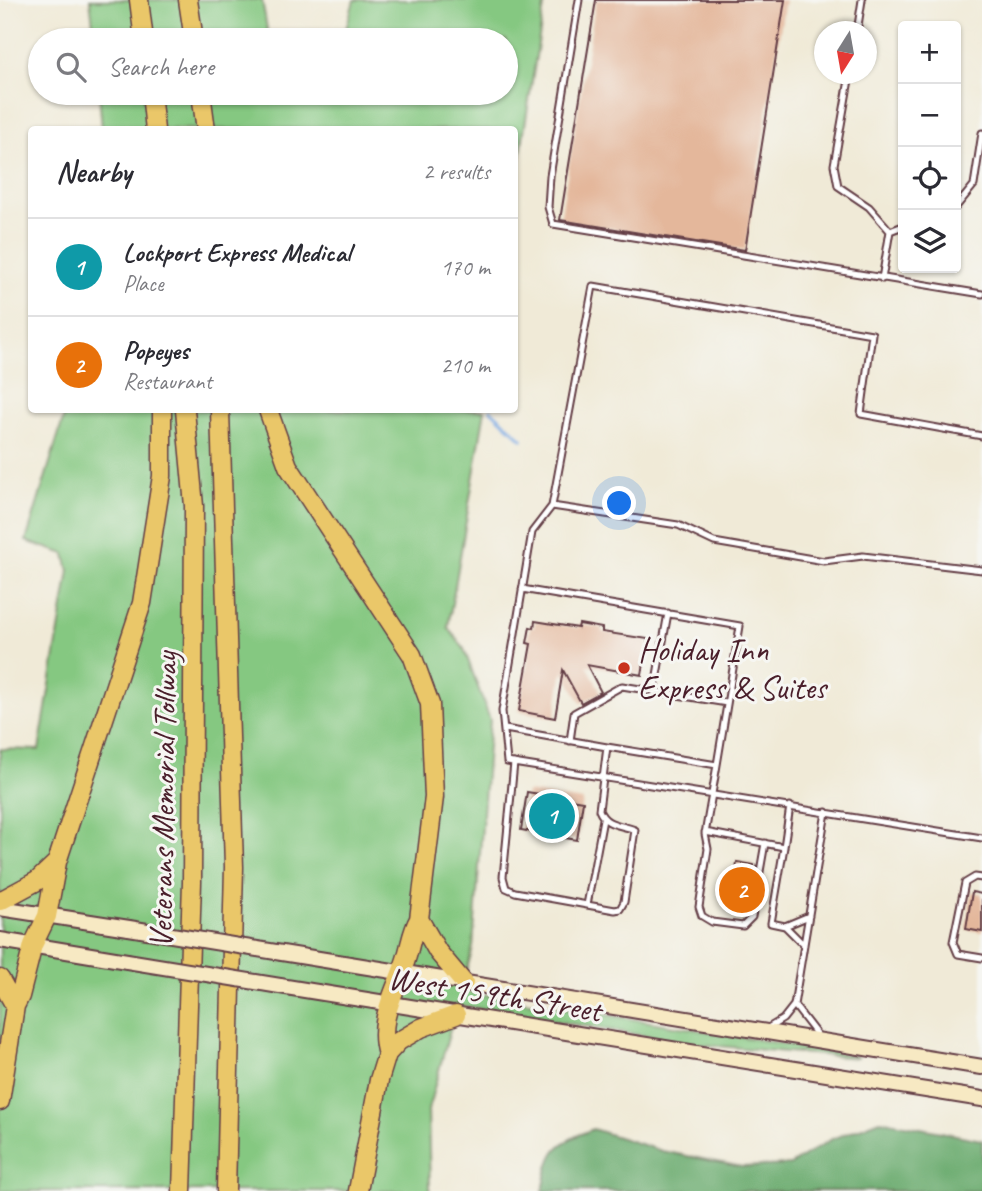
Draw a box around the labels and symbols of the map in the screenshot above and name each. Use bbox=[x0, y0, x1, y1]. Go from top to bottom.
north arrow bbox=[814, 21, 877, 84]
your location bbox=[602, 486, 636, 520]
place label: Holiday Inn Express & Suites bbox=[638, 629, 829, 709]
street label: Veterans Memorial Tollway bbox=[139, 649, 187, 949]
marker: Holiday Inn Express & Suites bbox=[616, 660, 632, 676]
pin: 1 bbox=[529, 790, 575, 842]
pin: 2 bbox=[719, 864, 765, 916]
street label: West 159th Street bbox=[386, 956, 607, 1032]

